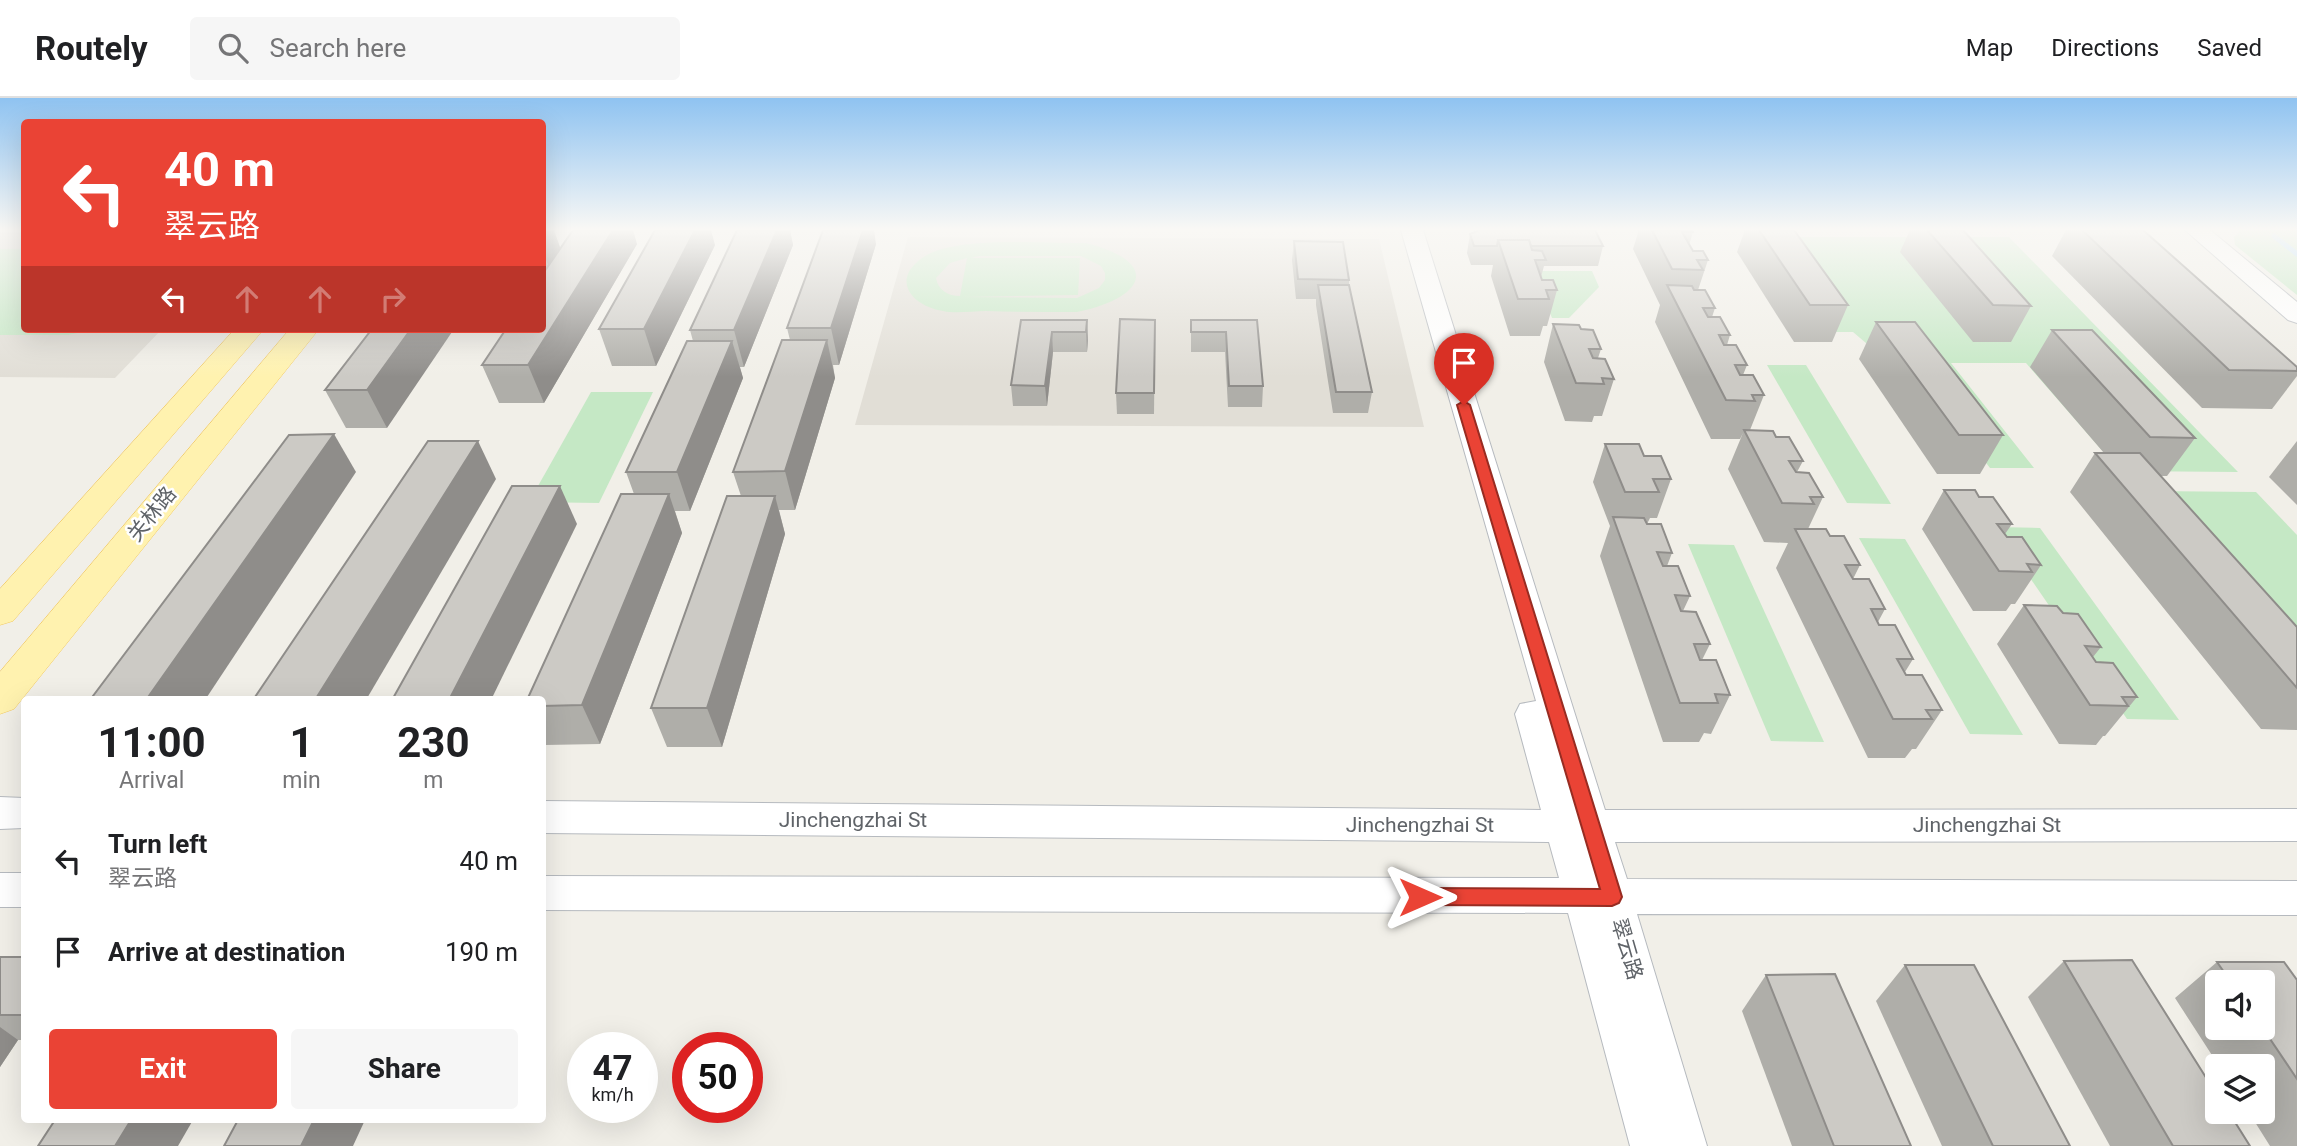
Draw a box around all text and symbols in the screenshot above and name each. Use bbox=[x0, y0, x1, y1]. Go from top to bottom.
search box bbox=[190, 17, 680, 80]
text: Routely bbox=[35, 29, 148, 68]
icon: search bbox=[214, 29, 252, 67]
text: Search here bbox=[270, 33, 406, 63]
text: Map bbox=[1966, 34, 2013, 62]
text: Directions bbox=[2051, 34, 2159, 62]
text: Saved bbox=[2197, 34, 2262, 62]
text: 40 m bbox=[164, 141, 275, 198]
icon: left bbox=[49, 147, 140, 238]
text: 翠云路 bbox=[164, 207, 260, 245]
icon: left bbox=[155, 280, 193, 318]
icon: ahead bbox=[228, 280, 266, 318]
icon: ahead bbox=[301, 280, 339, 318]
icon: right bbox=[374, 280, 412, 318]
pin bbox=[1434, 333, 1494, 405]
icon: arrive bbox=[1445, 344, 1483, 382]
street label: 关林路 bbox=[123, 482, 181, 546]
text: 11:00 bbox=[98, 718, 206, 767]
text: 1 bbox=[289, 718, 314, 767]
text: 230 bbox=[397, 718, 470, 767]
text: Arrival bbox=[119, 767, 184, 794]
text: min bbox=[282, 767, 321, 794]
text: m bbox=[423, 767, 443, 794]
street label: Jinchengzhai St bbox=[779, 808, 927, 832]
street label: Jinchengzhai St bbox=[1346, 813, 1494, 837]
street label: Jinchengzhai St bbox=[1913, 813, 2061, 837]
text: Turn left bbox=[108, 829, 207, 859]
icon: left bbox=[49, 842, 87, 880]
text: 40 m bbox=[460, 846, 518, 876]
position arrow bbox=[1383, 860, 1457, 934]
text: 翠云路 bbox=[108, 865, 177, 892]
street label: 翠云路 bbox=[1607, 915, 1647, 983]
icon: arrive bbox=[49, 933, 87, 971]
text: Arrive at destination bbox=[108, 937, 345, 967]
text: 190 m bbox=[445, 937, 518, 967]
map controls bbox=[2205, 970, 2275, 1124]
button: sound bbox=[2205, 970, 2275, 1040]
button: Exit bbox=[49, 1029, 277, 1109]
button: Share bbox=[291, 1029, 518, 1109]
speed limit sign: 50 bbox=[672, 1032, 763, 1123]
text: 47 bbox=[592, 1048, 633, 1089]
button: layers bbox=[2205, 1054, 2275, 1124]
text: km/h bbox=[591, 1084, 634, 1105]

